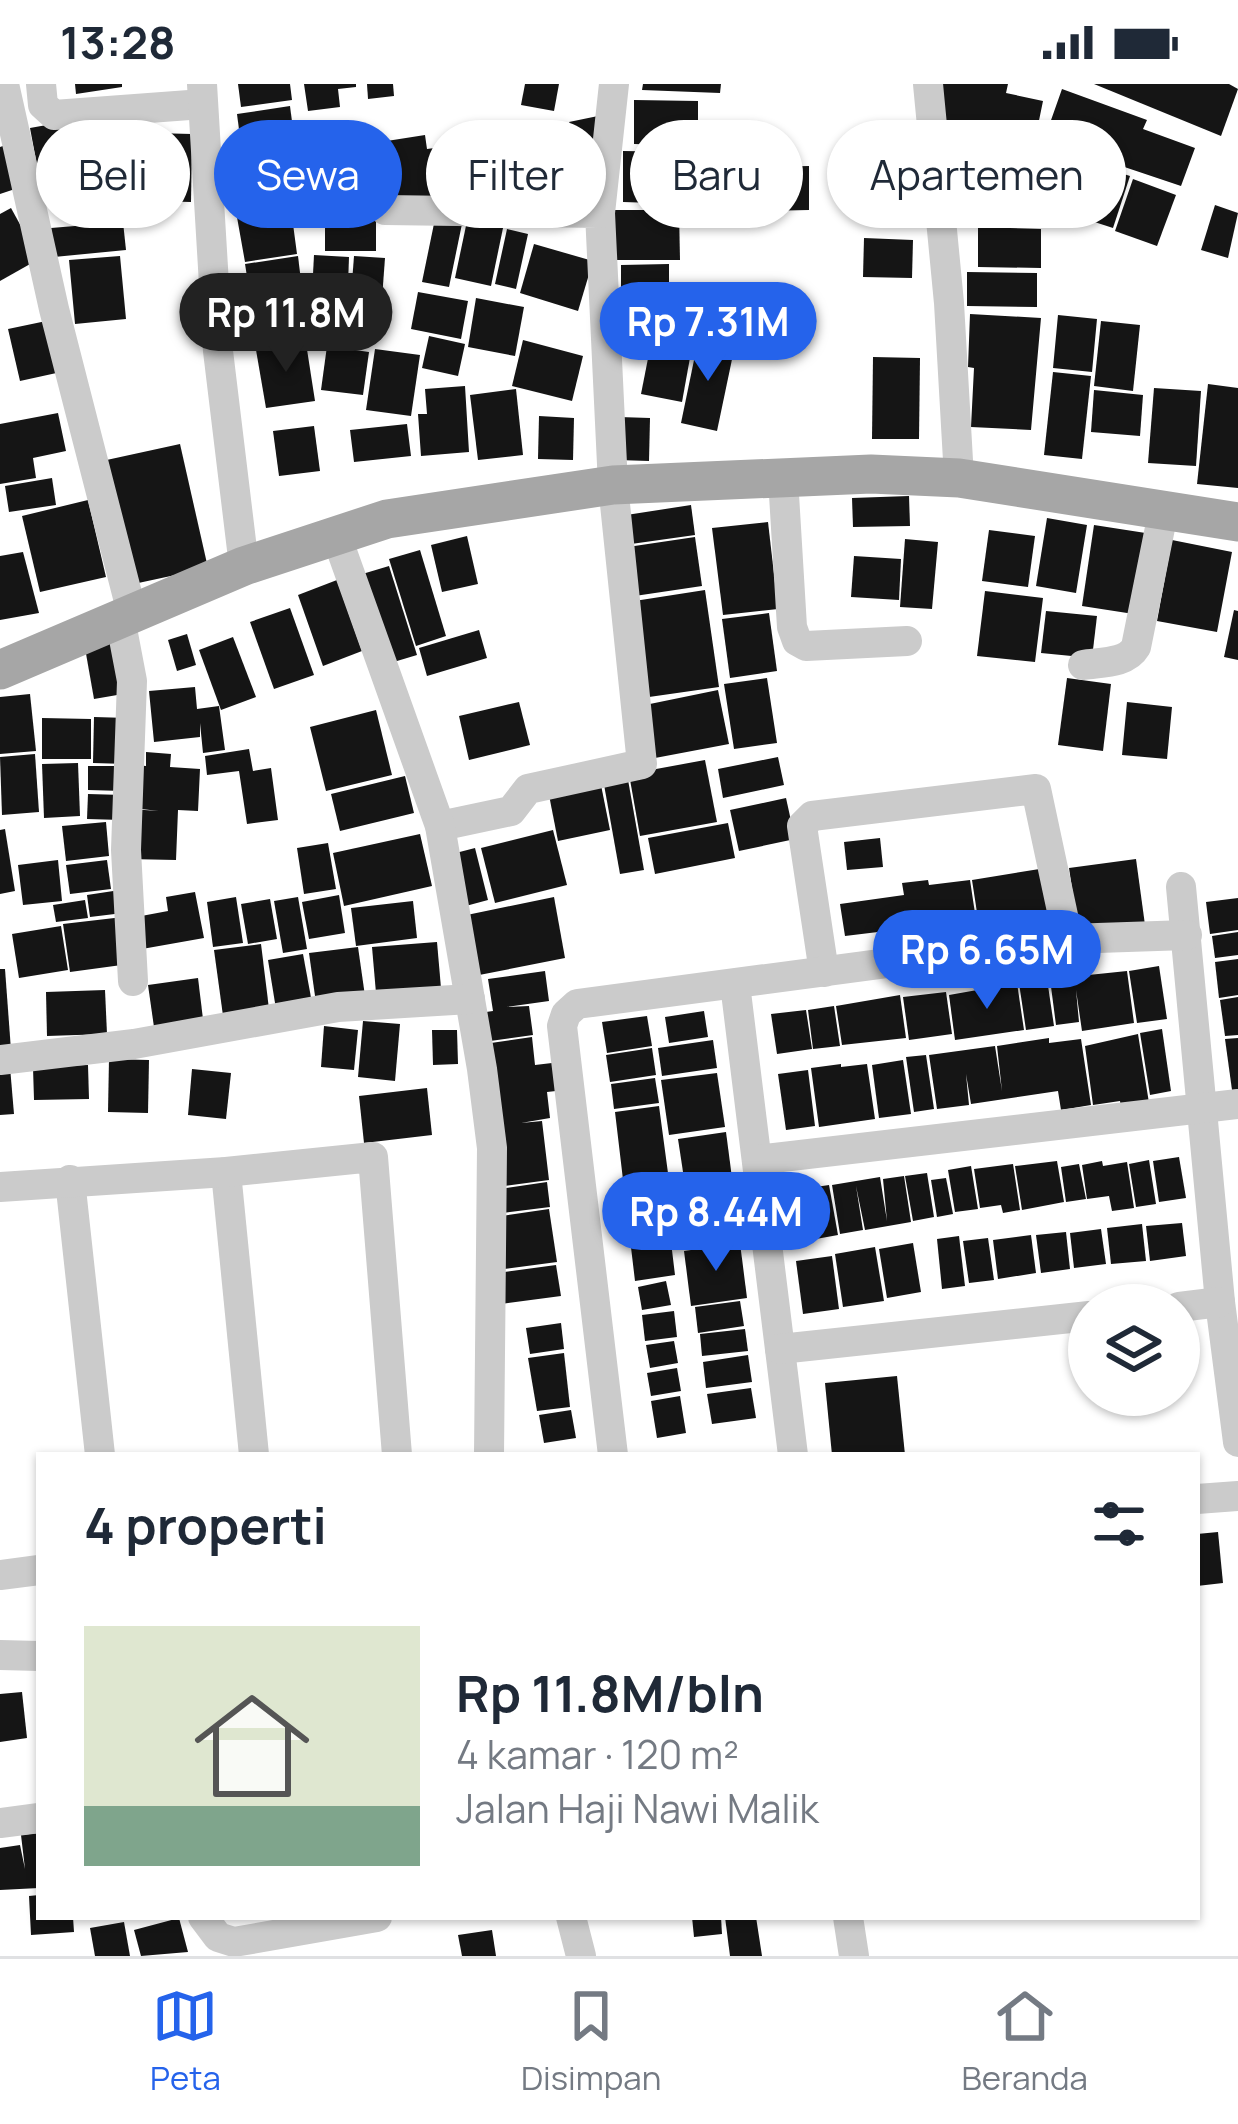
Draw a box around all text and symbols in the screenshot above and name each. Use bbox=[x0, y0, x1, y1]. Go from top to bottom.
text: 13:28 bbox=[60, 11, 176, 73]
chip: Beli bbox=[36, 120, 190, 228]
chip: Sewa bbox=[214, 120, 402, 228]
chip: Filter bbox=[426, 120, 606, 228]
chip: Baru bbox=[630, 120, 803, 228]
chip: Apartemen bbox=[827, 120, 1126, 228]
pin: Rp 11.8M bbox=[162, 273, 410, 375]
pin: Rp 7.31M bbox=[584, 282, 832, 384]
text: Rp 11.8M bbox=[206, 285, 366, 339]
text: Rp 7.31M bbox=[627, 294, 789, 348]
pin: Rp 6.65M bbox=[863, 910, 1111, 1012]
text: Rp 6.65M bbox=[900, 922, 1074, 976]
pin: Rp 8.44M bbox=[592, 1172, 840, 1274]
text: Rp 8.44M bbox=[629, 1184, 803, 1238]
map controls bbox=[1068, 1284, 1200, 1416]
button: layers bbox=[1068, 1284, 1200, 1416]
text: 4 properti bbox=[84, 1490, 327, 1559]
icon: filters bbox=[1086, 1491, 1152, 1557]
text: Rp 11.8M/bln bbox=[456, 1658, 764, 1727]
icon: home bbox=[180, 1674, 324, 1818]
text: 4 kamar · 120 m² bbox=[456, 1727, 739, 1781]
text: Jalan Haji Nawi Malik bbox=[456, 1781, 819, 1835]
tab: Peta bbox=[150, 1983, 221, 2100]
tab: Disimpan bbox=[521, 1983, 661, 2100]
tab: Beranda bbox=[961, 1983, 1088, 2100]

